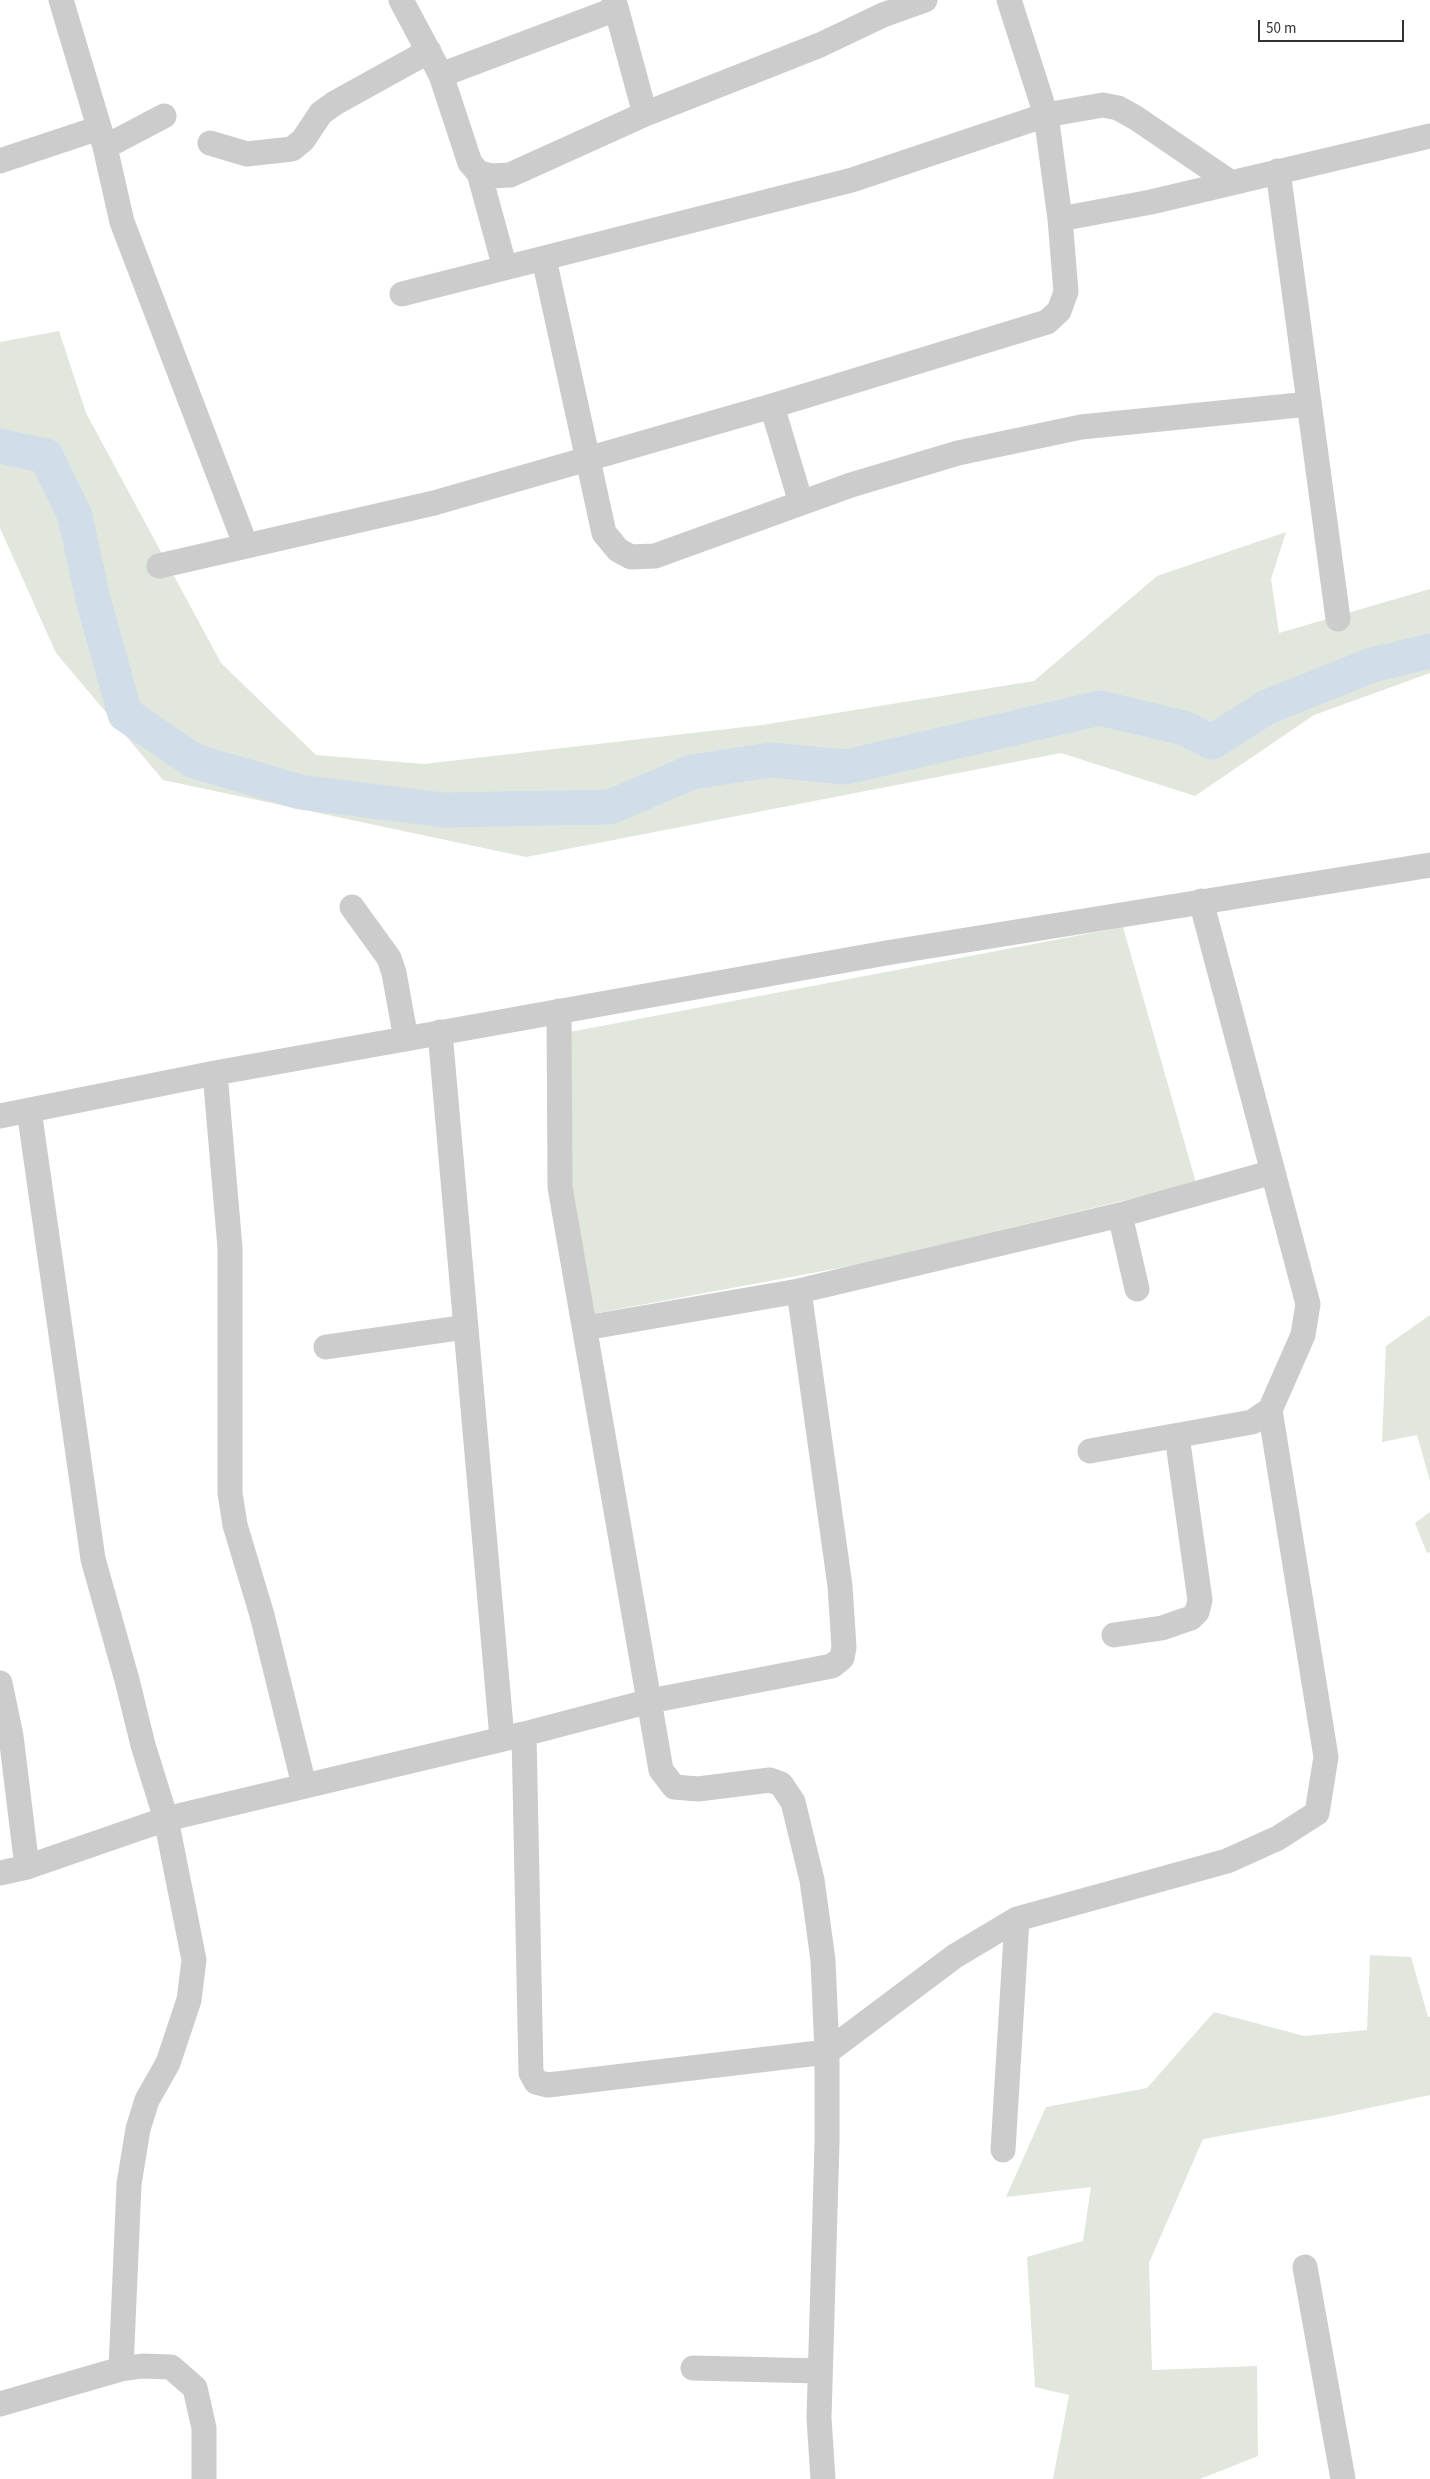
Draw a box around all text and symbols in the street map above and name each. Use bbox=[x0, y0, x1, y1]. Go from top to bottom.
scale bar bbox=[1260, 10, 1406, 42]
text: 50 m bbox=[1266, 18, 1296, 39]

